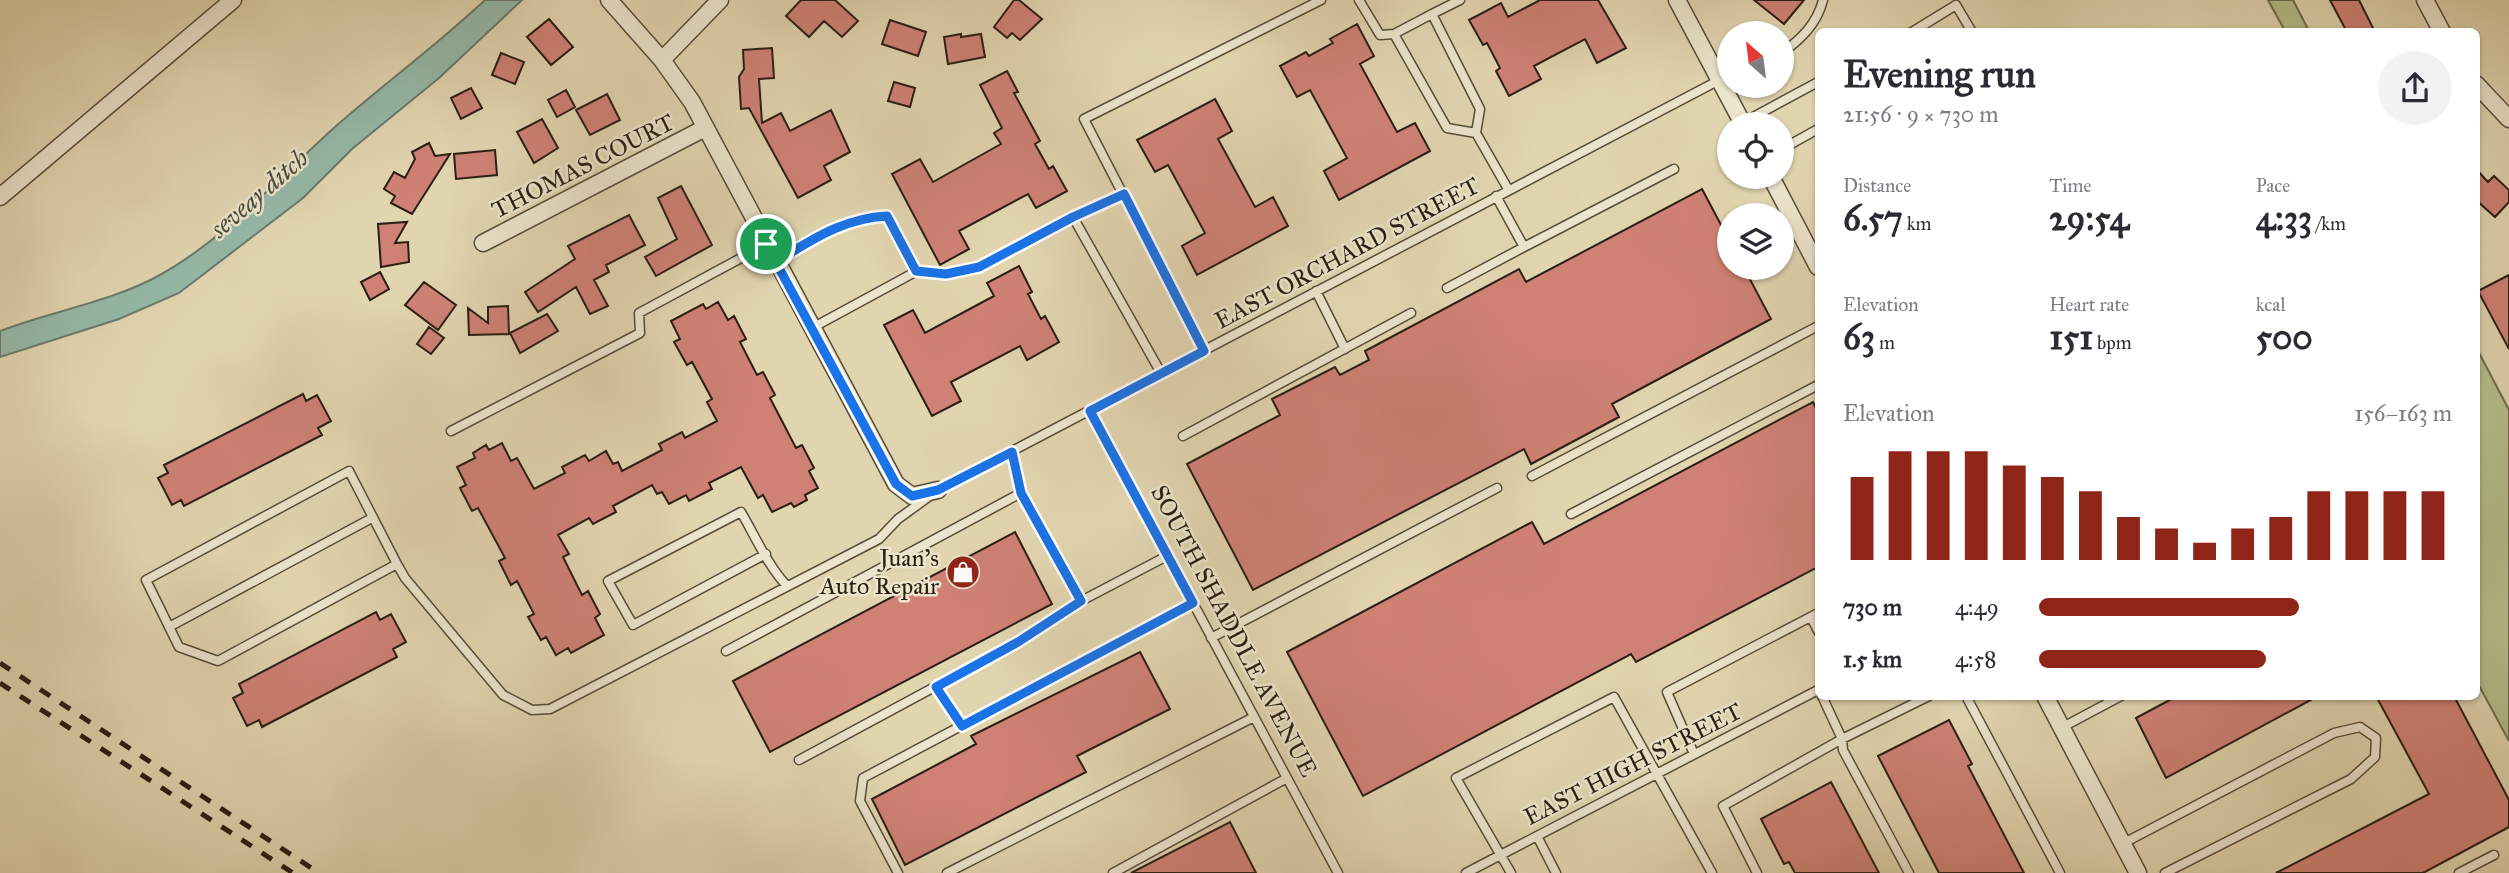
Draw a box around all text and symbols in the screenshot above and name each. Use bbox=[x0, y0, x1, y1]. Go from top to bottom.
north arrow bbox=[1717, 21, 1794, 98]
map controls bbox=[1717, 21, 1794, 280]
text: Evening run bbox=[1843, 51, 2036, 97]
button: share bbox=[2378, 51, 2452, 125]
text: 21:56 · 9 × 730 m bbox=[1843, 100, 1999, 128]
street label: THOMAS COURT bbox=[487, 107, 679, 225]
button: locate bbox=[1717, 112, 1794, 189]
water label: seveay ditch bbox=[203, 142, 315, 245]
street label: EAST ORCHARD STREET bbox=[1210, 170, 1484, 336]
text: Distance bbox=[1843, 174, 1911, 197]
text: Time bbox=[2049, 174, 2091, 197]
text: Pace bbox=[2256, 174, 2290, 197]
text: 6.57 bbox=[1843, 197, 1903, 240]
text: 29:54 bbox=[2049, 197, 2129, 240]
text: 4:33 bbox=[2256, 197, 2312, 240]
button: layers bbox=[1717, 203, 1794, 280]
text: km bbox=[1903, 212, 1932, 235]
text: /km bbox=[2312, 212, 2346, 235]
pin bbox=[736, 214, 796, 274]
icon: arrive bbox=[747, 225, 785, 263]
text: Elevation bbox=[1843, 293, 1918, 316]
text: Heart rate bbox=[2049, 293, 2129, 316]
text: kcal bbox=[2256, 293, 2286, 316]
text: 63 bbox=[1843, 316, 1875, 359]
text: 151 bbox=[2049, 316, 2093, 359]
text: 500 bbox=[2256, 316, 2313, 359]
text: m bbox=[1875, 331, 1895, 354]
text: bpm bbox=[2093, 331, 2132, 354]
text: Elevation bbox=[1843, 399, 1934, 427]
text: 156–163 m bbox=[2354, 399, 2452, 427]
street label: SOUTH SHADDLE AVENUE bbox=[1144, 480, 1324, 782]
place label: Juan’s Auto Repair bbox=[819, 543, 939, 601]
shop icon: Juan’s Auto Repair bbox=[944, 553, 982, 591]
text: 730 m bbox=[1843, 593, 1902, 621]
text: 4:49 bbox=[1955, 593, 1999, 621]
text: 1.5 km bbox=[1843, 645, 1902, 673]
text: 4:58 bbox=[1955, 645, 1997, 673]
street label: EAST HIGH STREET bbox=[1519, 696, 1747, 832]

